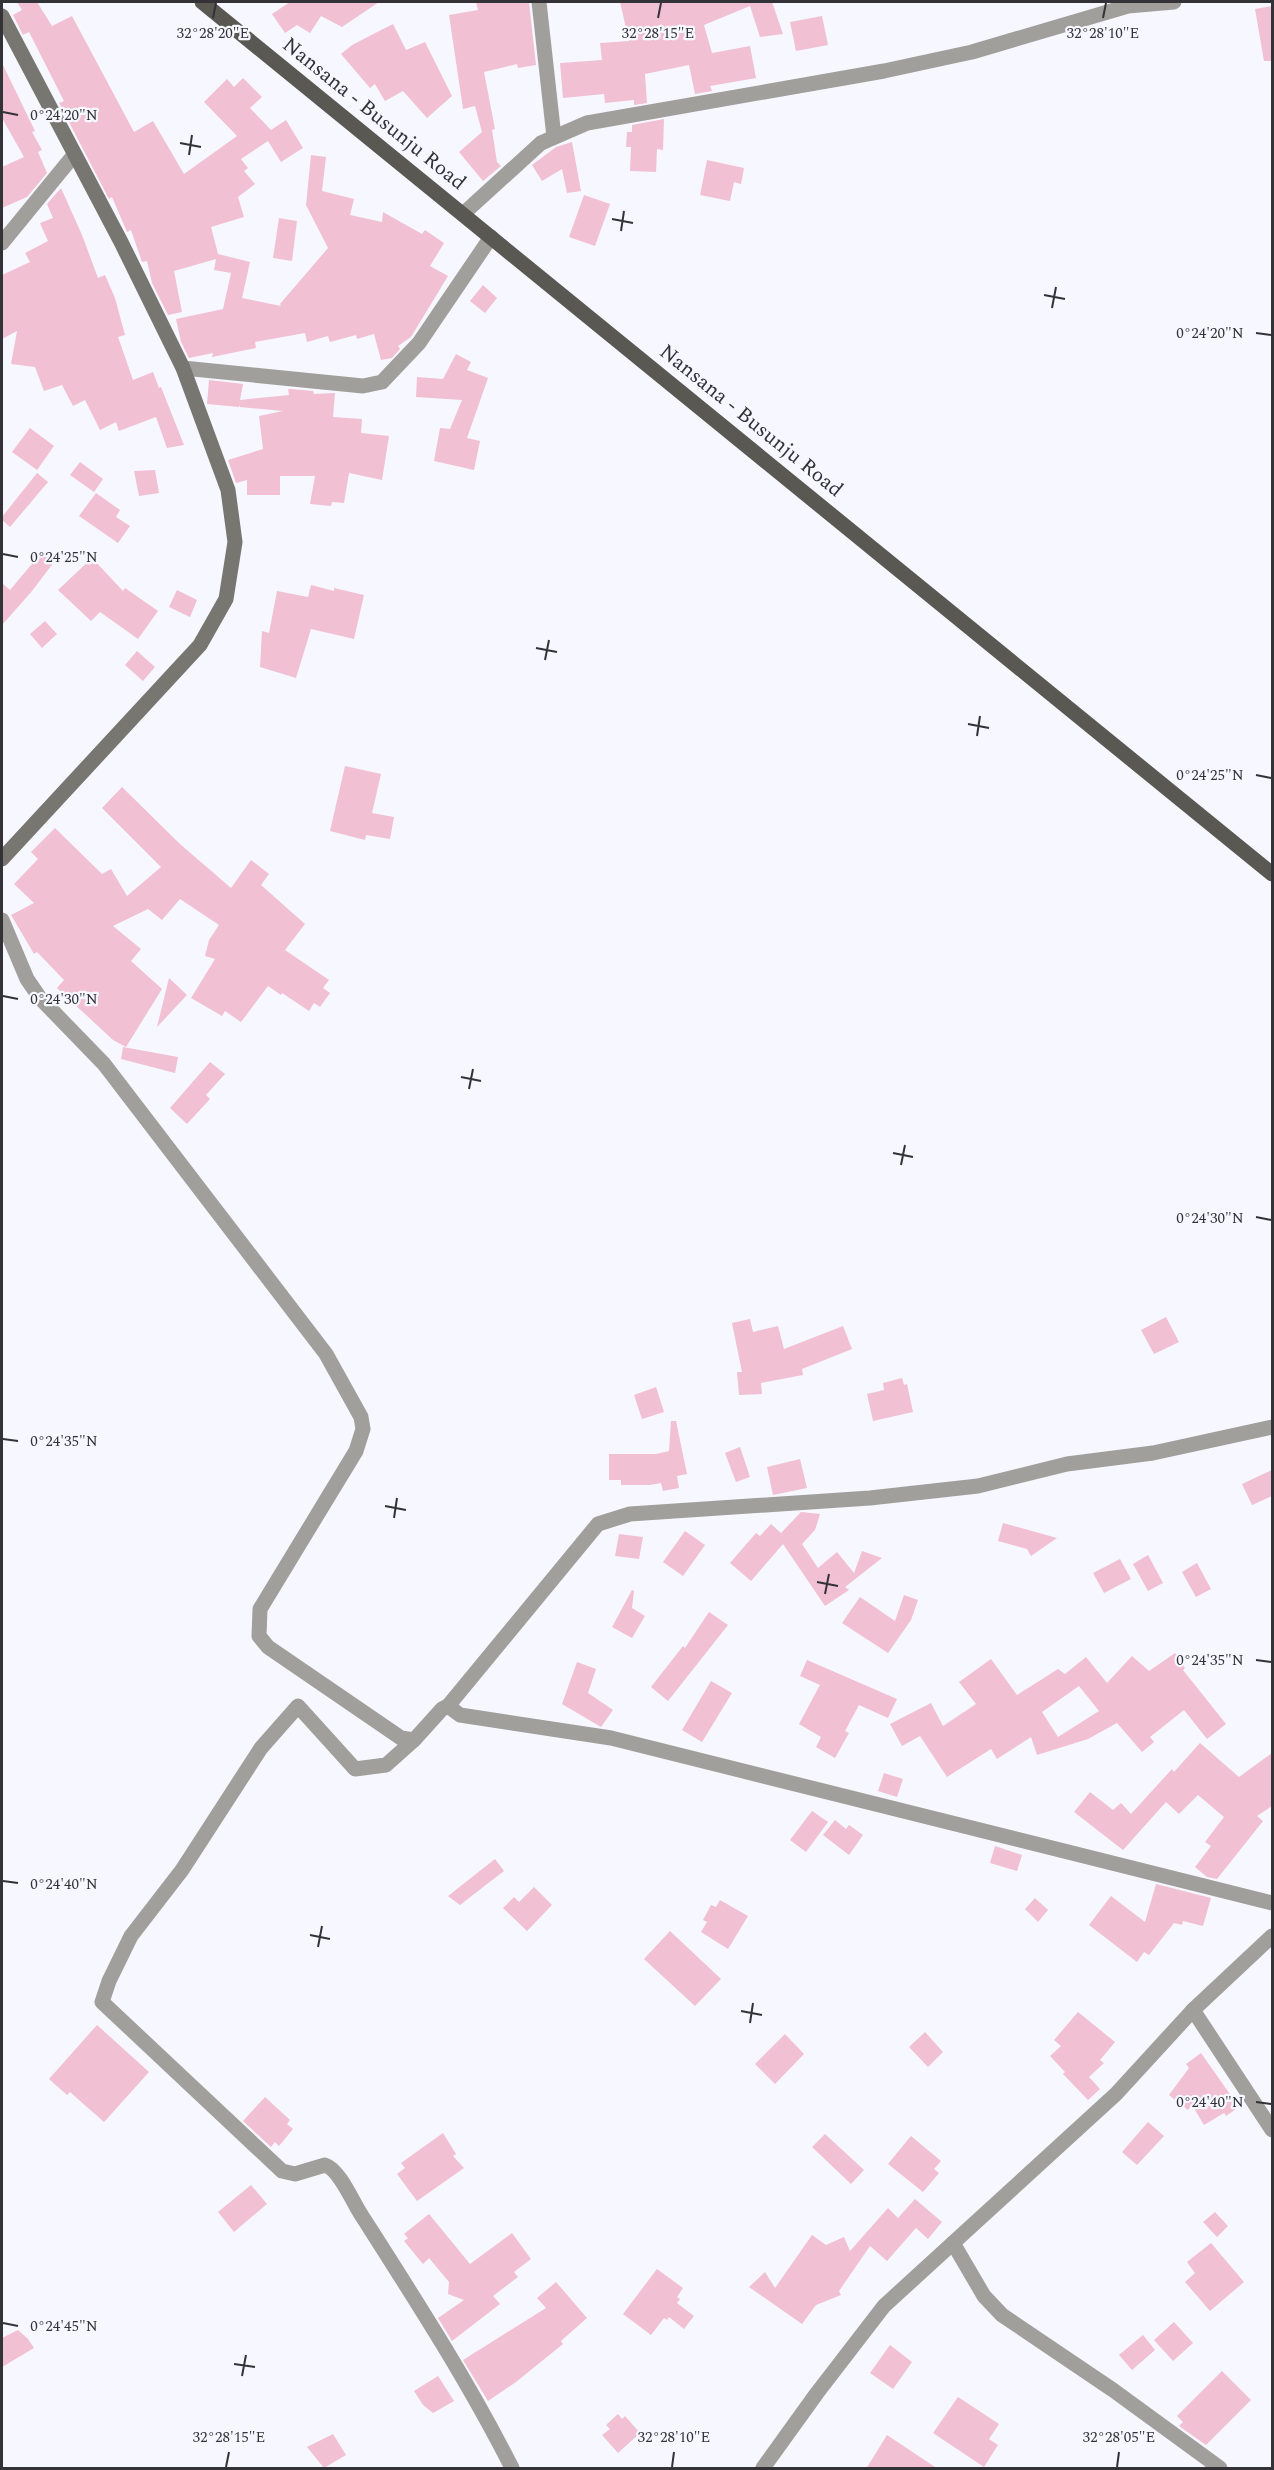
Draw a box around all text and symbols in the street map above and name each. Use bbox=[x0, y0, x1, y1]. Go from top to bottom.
text: 32°28'20"E bbox=[177, 22, 249, 45]
text: 32°28'15"E bbox=[622, 22, 694, 45]
text: 32°28'10"E bbox=[1067, 22, 1139, 45]
street label: Nansana - Busunju Road bbox=[275, 30, 473, 198]
text: 0°24'20"N bbox=[30, 104, 98, 127]
text: 0°24'20"N bbox=[1176, 322, 1244, 345]
street label: Nansana - Busunju Road bbox=[652, 337, 850, 505]
text: 0°24'25"N bbox=[30, 546, 98, 569]
text: 0°24'25"N bbox=[1176, 764, 1244, 787]
text: 0°24'30"N bbox=[30, 988, 98, 1011]
text: 0°24'30"N bbox=[1176, 1207, 1244, 1230]
text: 0°24'35"N bbox=[30, 1430, 98, 1453]
text: 0°24'35"N bbox=[1176, 1649, 1244, 1672]
text: 0°24'40"N bbox=[30, 1873, 98, 1896]
text: 0°24'40"N bbox=[1176, 2091, 1244, 2114]
text: 0°24'45"N bbox=[30, 2315, 98, 2338]
text: 32°28'15"E bbox=[193, 2426, 265, 2449]
text: 32°28'10"E bbox=[638, 2426, 710, 2449]
text: 32°28'05"E bbox=[1083, 2426, 1155, 2449]

